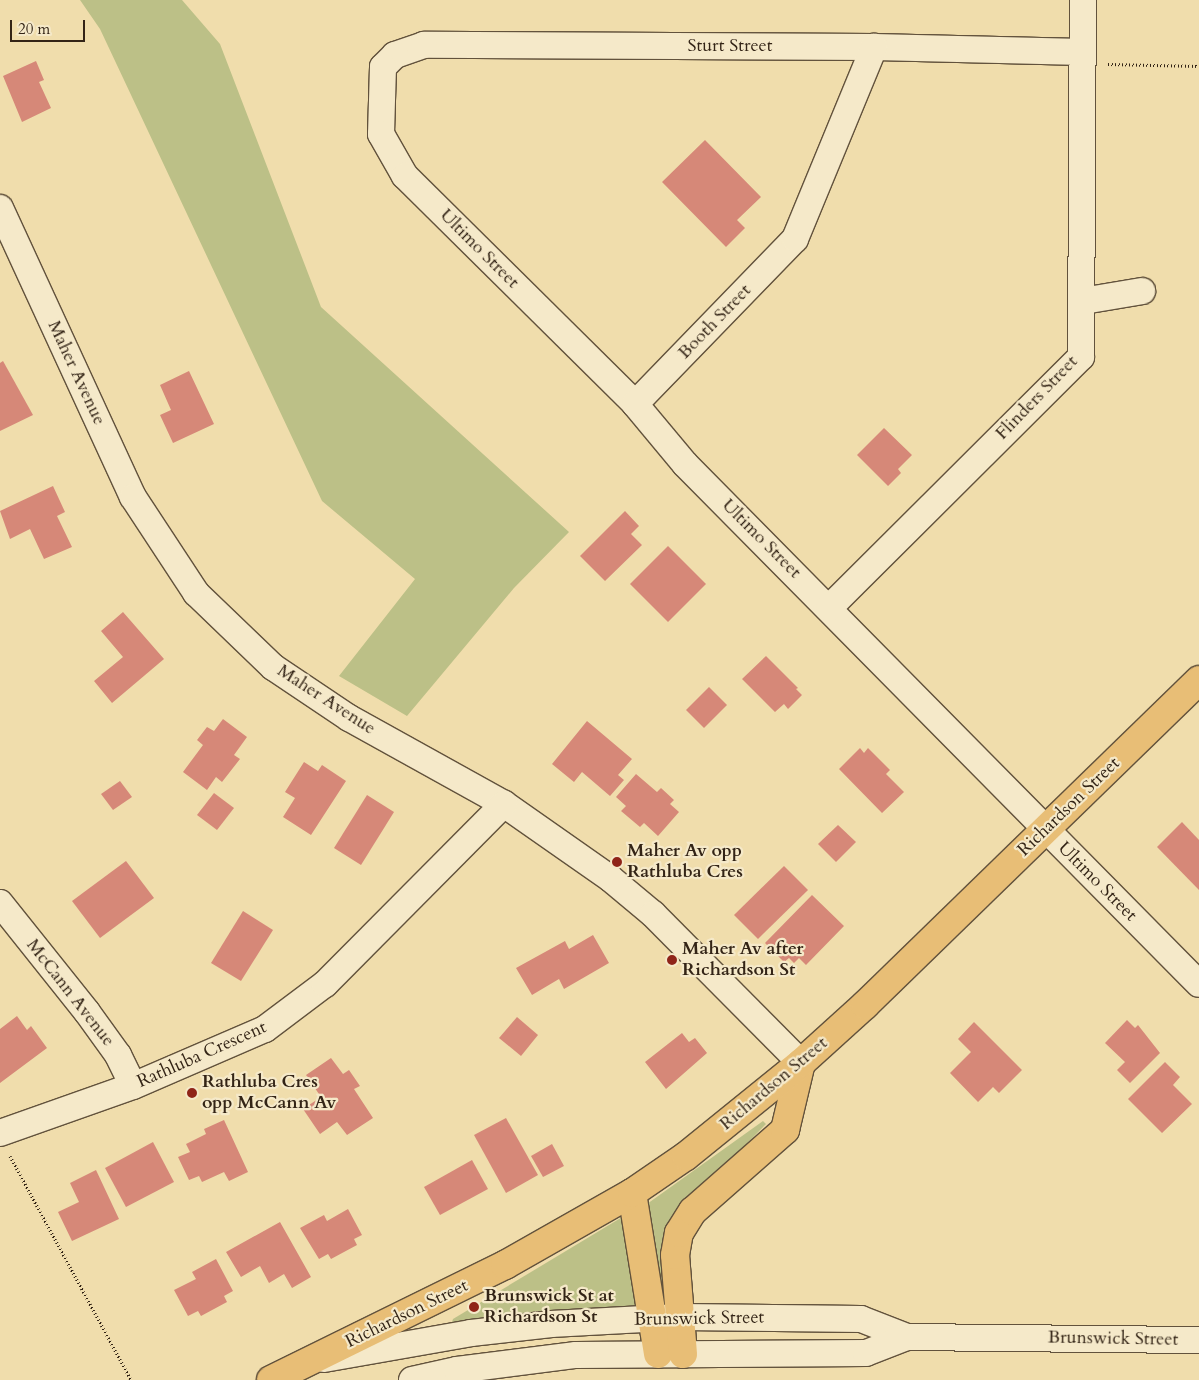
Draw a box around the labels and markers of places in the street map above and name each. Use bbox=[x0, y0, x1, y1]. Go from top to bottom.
place label: Maher Av opp Rathluba Cres bbox=[627, 841, 743, 884]
marker: Maher Av opp Rathluba Cres bbox=[611, 856, 623, 868]
place label: Maher Av after Richardson St bbox=[682, 939, 803, 982]
marker: Maher Av after Richardson St bbox=[666, 954, 678, 966]
place label: Rathluba Cres opp McCann Av bbox=[202, 1072, 336, 1114]
marker: Rathluba Cres opp McCann Av bbox=[186, 1087, 198, 1099]
place label: Brunswick St at Richardson St bbox=[484, 1286, 614, 1328]
marker: Brunswick St at Richardson St bbox=[468, 1301, 480, 1313]

